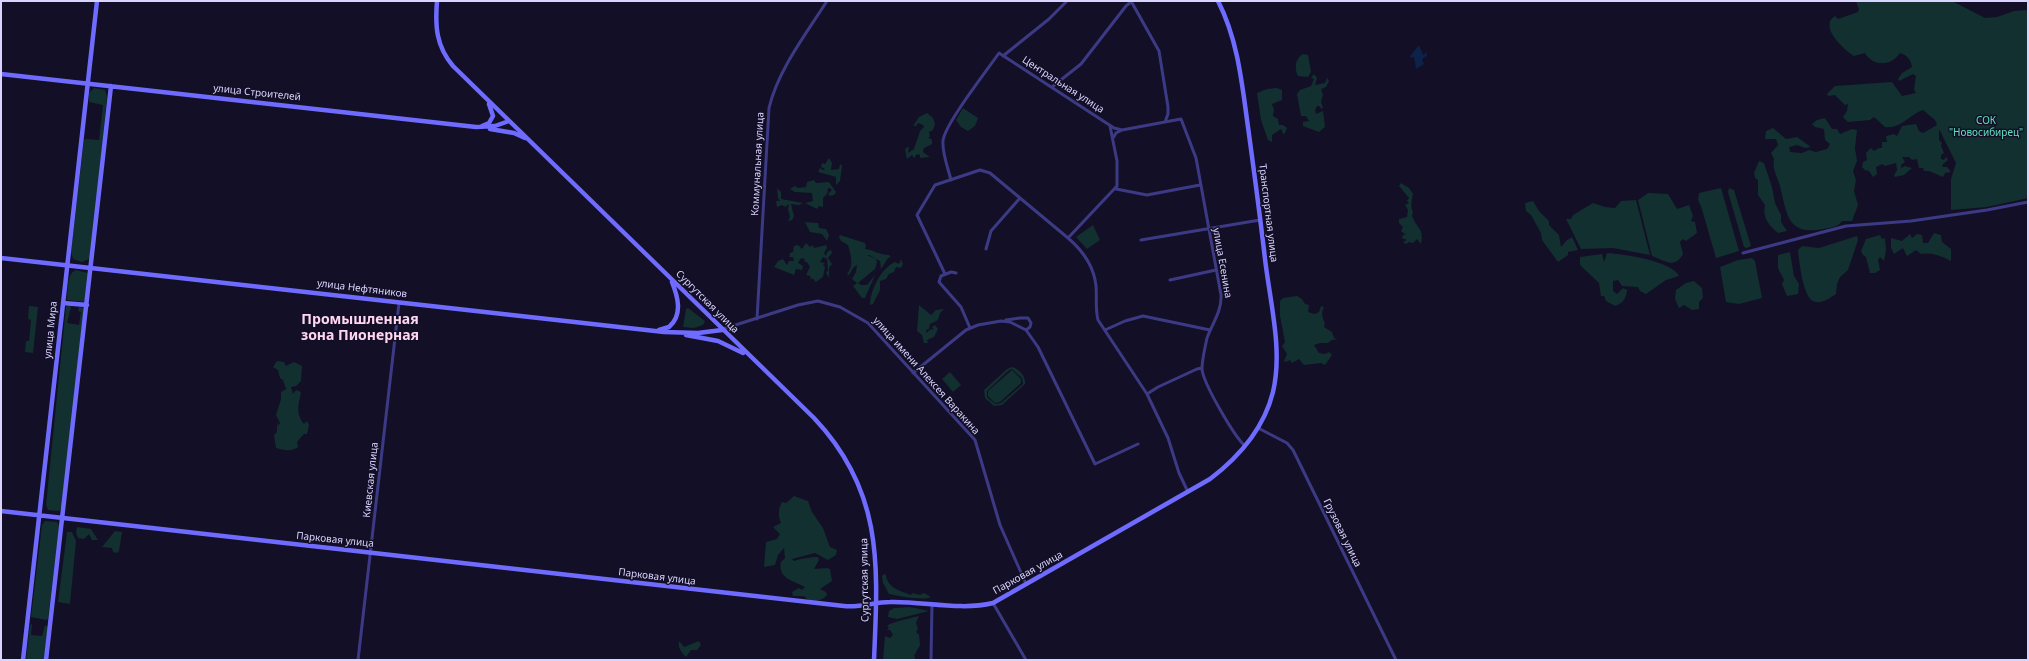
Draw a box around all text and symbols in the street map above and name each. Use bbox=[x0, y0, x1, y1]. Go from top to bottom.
street label: Центральная улица bbox=[1020, 54, 1106, 116]
street label: улица Строителей bbox=[213, 82, 301, 104]
street label: Коммунальная улица bbox=[749, 112, 767, 216]
park label: СОК "Новосибирец" bbox=[1949, 115, 2023, 138]
street label: Транспортная улица bbox=[1256, 163, 1280, 263]
street label: улица Есенина bbox=[1210, 227, 1234, 299]
street label: Сургутская улица bbox=[673, 268, 741, 336]
street label: улица Нефтяников bbox=[316, 278, 408, 300]
street label: улица Мира bbox=[42, 301, 60, 359]
district label: Промышленная зона Пионерная bbox=[301, 312, 419, 344]
street label: улица имени Алексея Варакина bbox=[870, 315, 982, 437]
street label: Киевская улица bbox=[361, 442, 381, 518]
street label: Грузовая улица bbox=[1320, 497, 1364, 569]
street label: Парковая улица bbox=[296, 530, 374, 550]
street label: Сургутская улица bbox=[858, 538, 872, 622]
street label: Парковая улица bbox=[991, 549, 1065, 597]
street label: Парковая улица bbox=[618, 566, 696, 588]

